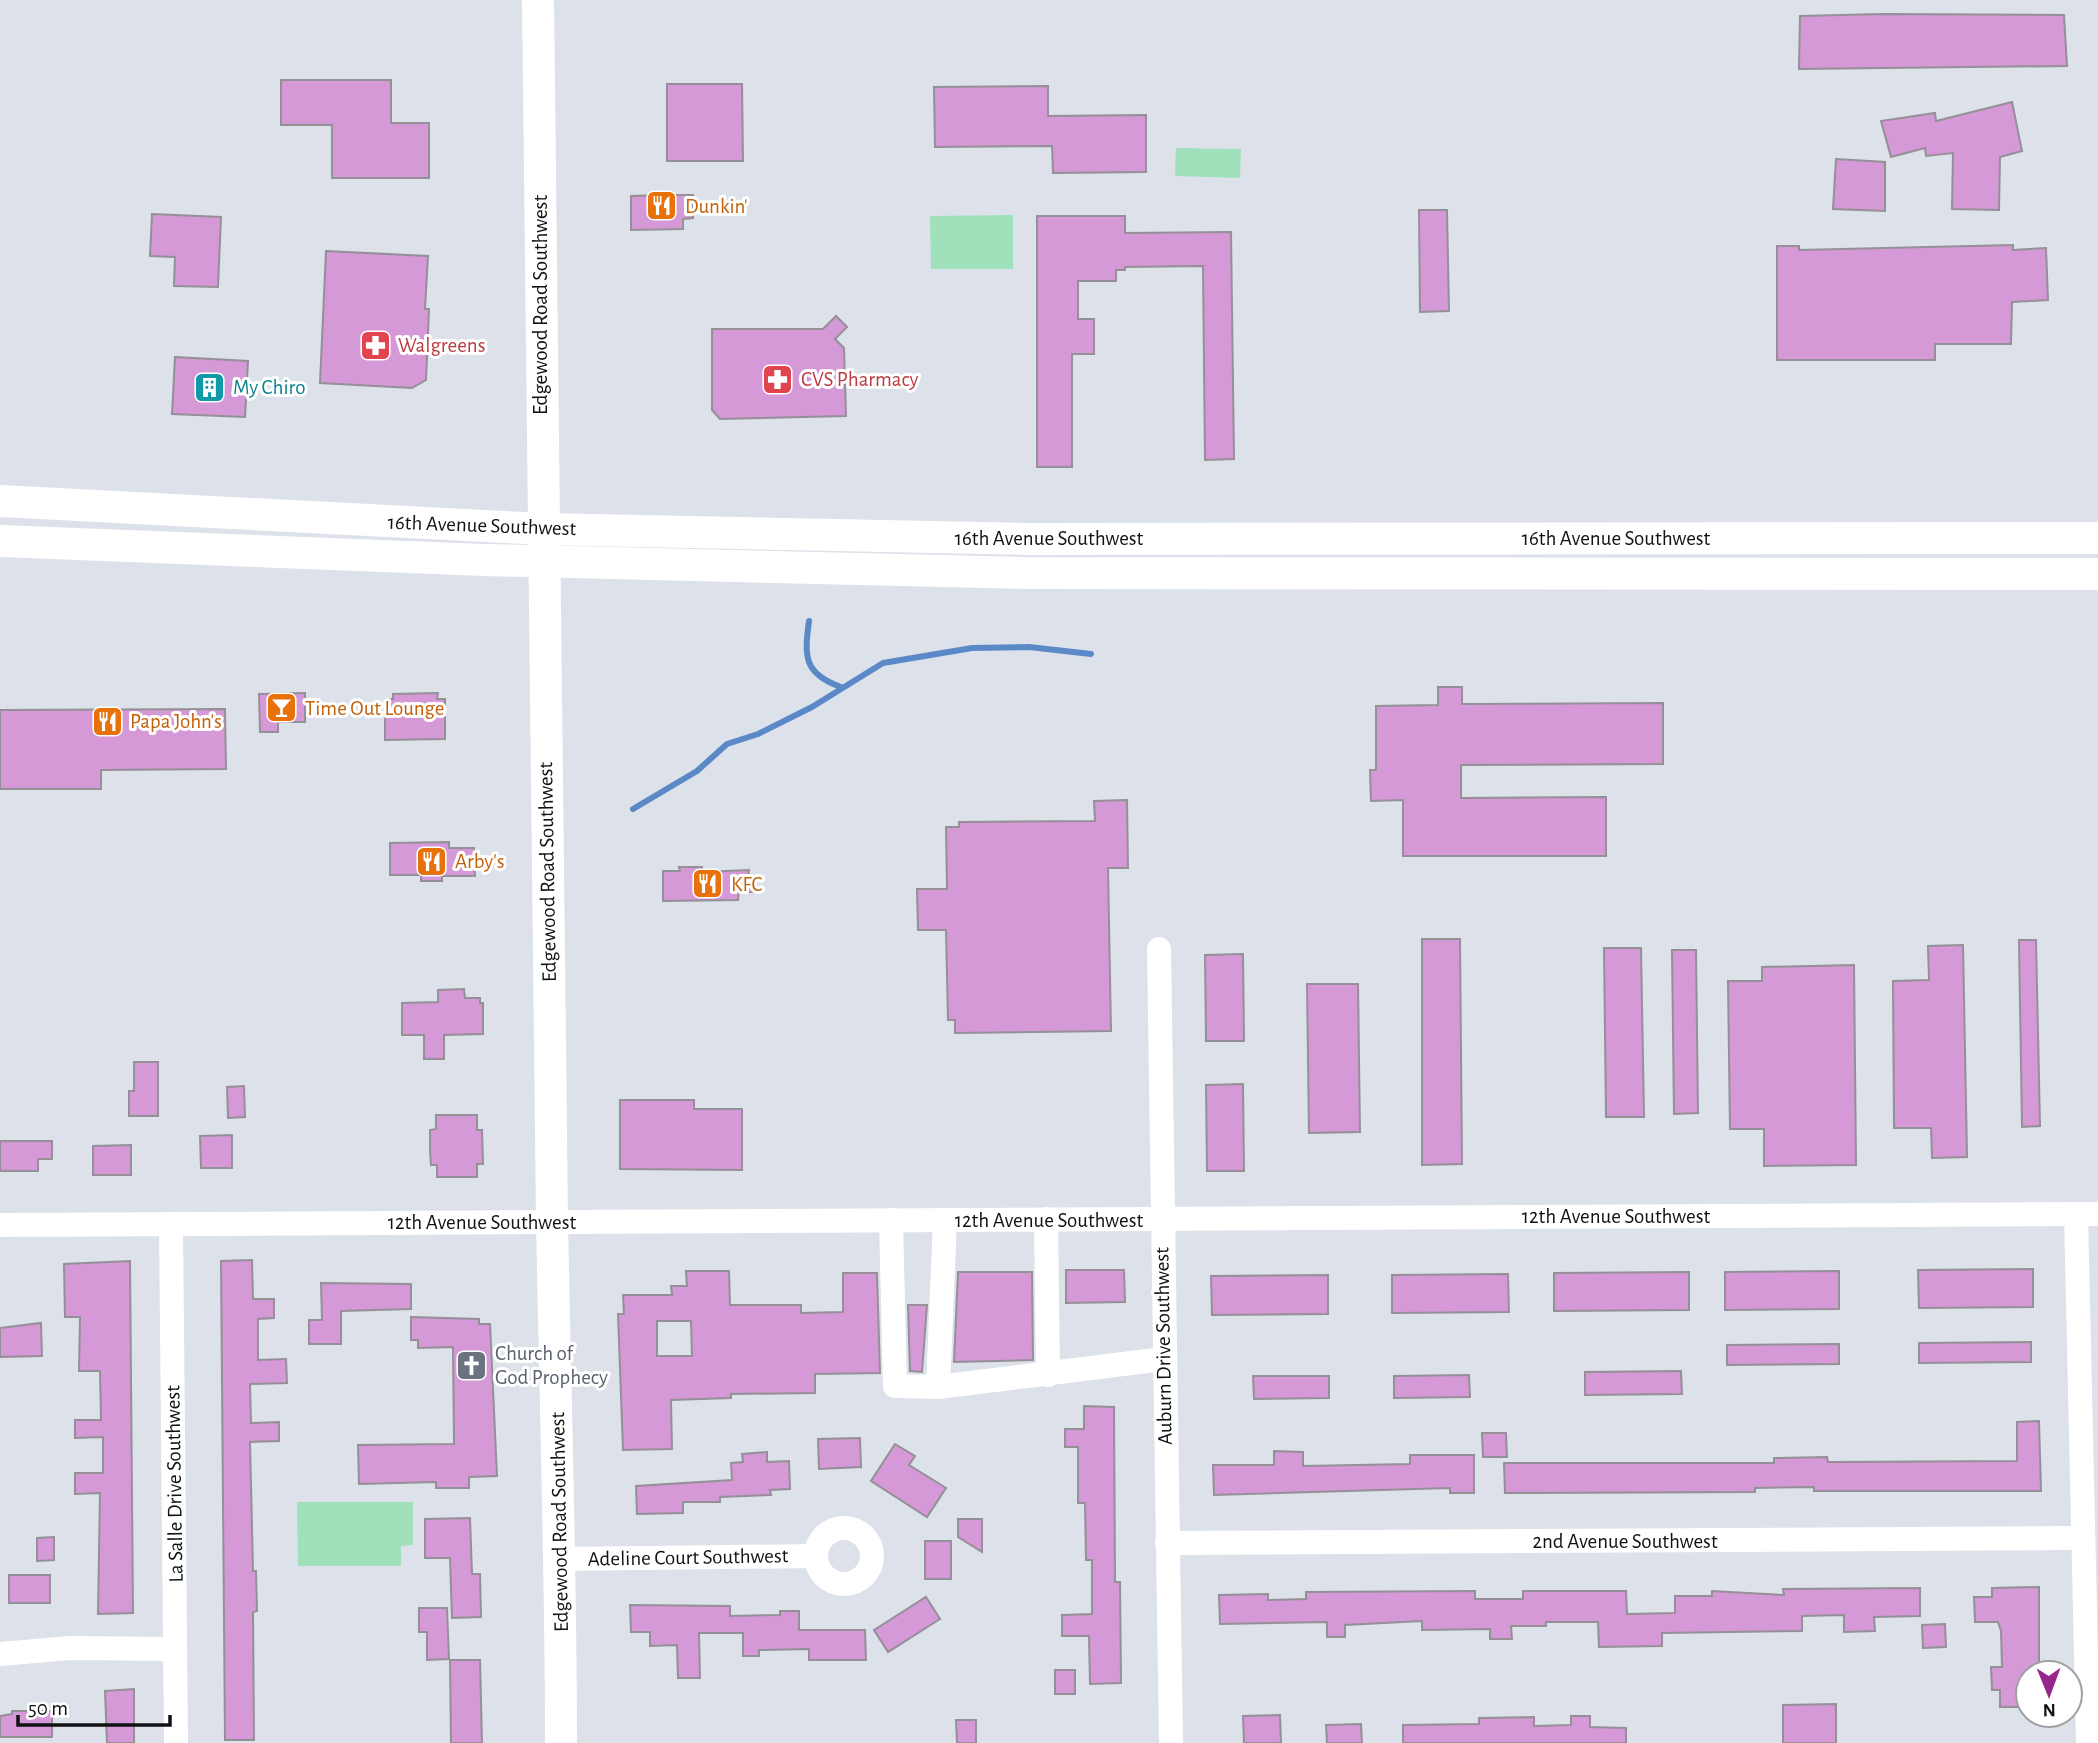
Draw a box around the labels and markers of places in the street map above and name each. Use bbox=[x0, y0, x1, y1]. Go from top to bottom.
restaurant icon: Dunkin' bbox=[645, 189, 679, 223]
place label: Dunkin' bbox=[685, 196, 748, 217]
pharmacy icon: Walgreens bbox=[358, 328, 392, 362]
place label: Walgreens bbox=[398, 335, 485, 356]
pharmacy icon: CVS Pharmacy bbox=[761, 362, 795, 396]
place label: CVS Pharmacy bbox=[801, 369, 919, 390]
building icon: My Chiro bbox=[193, 370, 227, 404]
place label: My Chiro bbox=[233, 377, 306, 398]
bar icon: Time Out Lounge bbox=[265, 691, 299, 725]
place label: Time Out Lounge bbox=[305, 698, 445, 719]
restaurant icon: Papa John's bbox=[90, 704, 124, 738]
place label: Papa John's bbox=[130, 711, 222, 732]
restaurant icon: Arby's bbox=[415, 844, 449, 878]
place label: Arby's bbox=[455, 851, 504, 872]
restaurant icon: KFC bbox=[691, 867, 725, 901]
place label: KFC bbox=[731, 874, 763, 895]
place label: Church of God Prophecy bbox=[495, 1343, 608, 1388]
church icon: Church of God Prophecy bbox=[455, 1348, 489, 1382]

